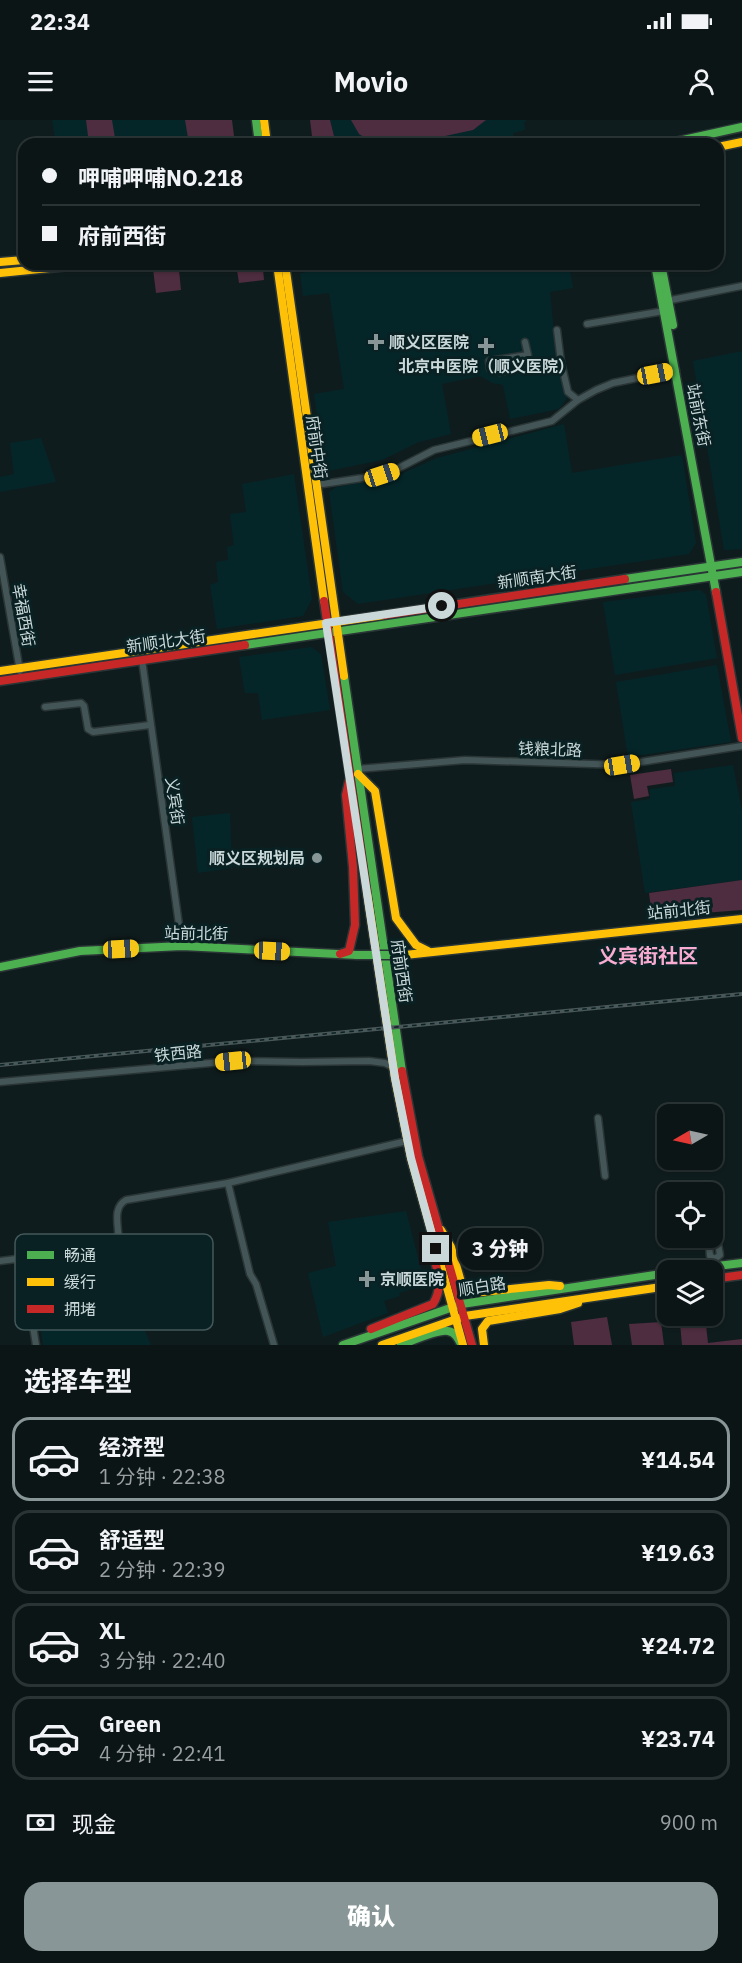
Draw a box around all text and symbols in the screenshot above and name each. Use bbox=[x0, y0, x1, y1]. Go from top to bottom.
text: 22:34 bbox=[30, 7, 90, 36]
text: Movio bbox=[334, 64, 408, 99]
icon: menu bbox=[24, 65, 57, 98]
icon: person bbox=[685, 65, 718, 98]
text: 呷哺呷哺NO.218 bbox=[78, 163, 243, 192]
text: 府前西街 bbox=[78, 221, 166, 250]
place label: 顺义区医院 bbox=[389, 332, 469, 352]
marker: 顺义区医院 bbox=[367, 333, 385, 351]
marker: 北京中医院（顺义医院） bbox=[477, 337, 495, 355]
place label: 北京中医院（顺义医院） bbox=[398, 356, 574, 376]
car bbox=[636, 362, 674, 386]
street label: 站前东街 bbox=[683, 382, 715, 448]
street label: 府前中街 bbox=[303, 414, 331, 480]
car bbox=[470, 422, 510, 448]
car bbox=[362, 461, 402, 489]
street label: 新顺南大街 bbox=[496, 562, 578, 592]
street label: 幸福西街 bbox=[9, 582, 39, 648]
route start bbox=[428, 592, 455, 619]
street label: 新顺北大街 bbox=[125, 626, 207, 656]
street label: 钱粮北路 bbox=[518, 738, 582, 760]
car bbox=[603, 753, 641, 777]
street label: 义宾街 bbox=[162, 776, 188, 826]
place label: 顺义区规划局 bbox=[209, 848, 305, 868]
marker: 顺义区规划局 bbox=[310, 851, 324, 865]
street label: 站前北街 bbox=[646, 897, 712, 923]
street label: 站前北街 bbox=[164, 922, 228, 944]
street label: 府前西街 bbox=[388, 938, 416, 1004]
car bbox=[103, 939, 139, 959]
car bbox=[254, 941, 290, 961]
district label: 义宾街社区 bbox=[598, 942, 698, 969]
street label: 铁西路 bbox=[153, 1041, 203, 1065]
car bbox=[214, 1050, 252, 1072]
north arrow bbox=[657, 1104, 723, 1170]
map controls bbox=[657, 1104, 723, 1326]
button: locate bbox=[657, 1182, 723, 1248]
callout: 3 分钟 bbox=[457, 1228, 541, 1270]
legend bbox=[15, 1234, 213, 1330]
route end bbox=[422, 1235, 449, 1262]
text: 3 分钟 bbox=[472, 1235, 528, 1262]
text: 畅通 bbox=[64, 1245, 96, 1265]
button: layers bbox=[657, 1260, 723, 1326]
place label: 京顺医院 bbox=[380, 1269, 444, 1289]
marker: 京顺医院 bbox=[358, 1270, 376, 1288]
text: 缓行 bbox=[64, 1272, 96, 1292]
street label: 顺白路 bbox=[457, 1272, 507, 1300]
text: 拥堵 bbox=[64, 1299, 96, 1319]
text: 选择车型 bbox=[24, 1363, 132, 1398]
icon: car bbox=[27, 1432, 81, 1486]
text: 经济型 bbox=[99, 1432, 165, 1461]
text: ¥14.54 bbox=[641, 1445, 715, 1474]
text: 1 分钟 · 22:38 bbox=[99, 1463, 226, 1490]
icon: car bbox=[27, 1525, 81, 1579]
text: 舒适型 bbox=[99, 1525, 165, 1554]
text: ¥19.63 bbox=[641, 1538, 715, 1567]
text: 2 分钟 · 22:39 bbox=[99, 1556, 226, 1583]
text: XL bbox=[99, 1616, 125, 1645]
icon: car bbox=[27, 1618, 81, 1672]
text: ¥24.72 bbox=[641, 1631, 715, 1660]
text: 3 分钟 · 22:40 bbox=[99, 1647, 226, 1674]
text: Green bbox=[99, 1709, 161, 1738]
icon: car bbox=[27, 1711, 81, 1765]
text: ¥23.74 bbox=[641, 1724, 715, 1753]
text: 4 分钟 · 22:41 bbox=[99, 1740, 226, 1767]
icon: cash bbox=[24, 1806, 57, 1839]
text: 现金 bbox=[72, 1809, 116, 1838]
text: 900 m bbox=[660, 1809, 718, 1836]
button: 确认 bbox=[24, 1882, 718, 1951]

